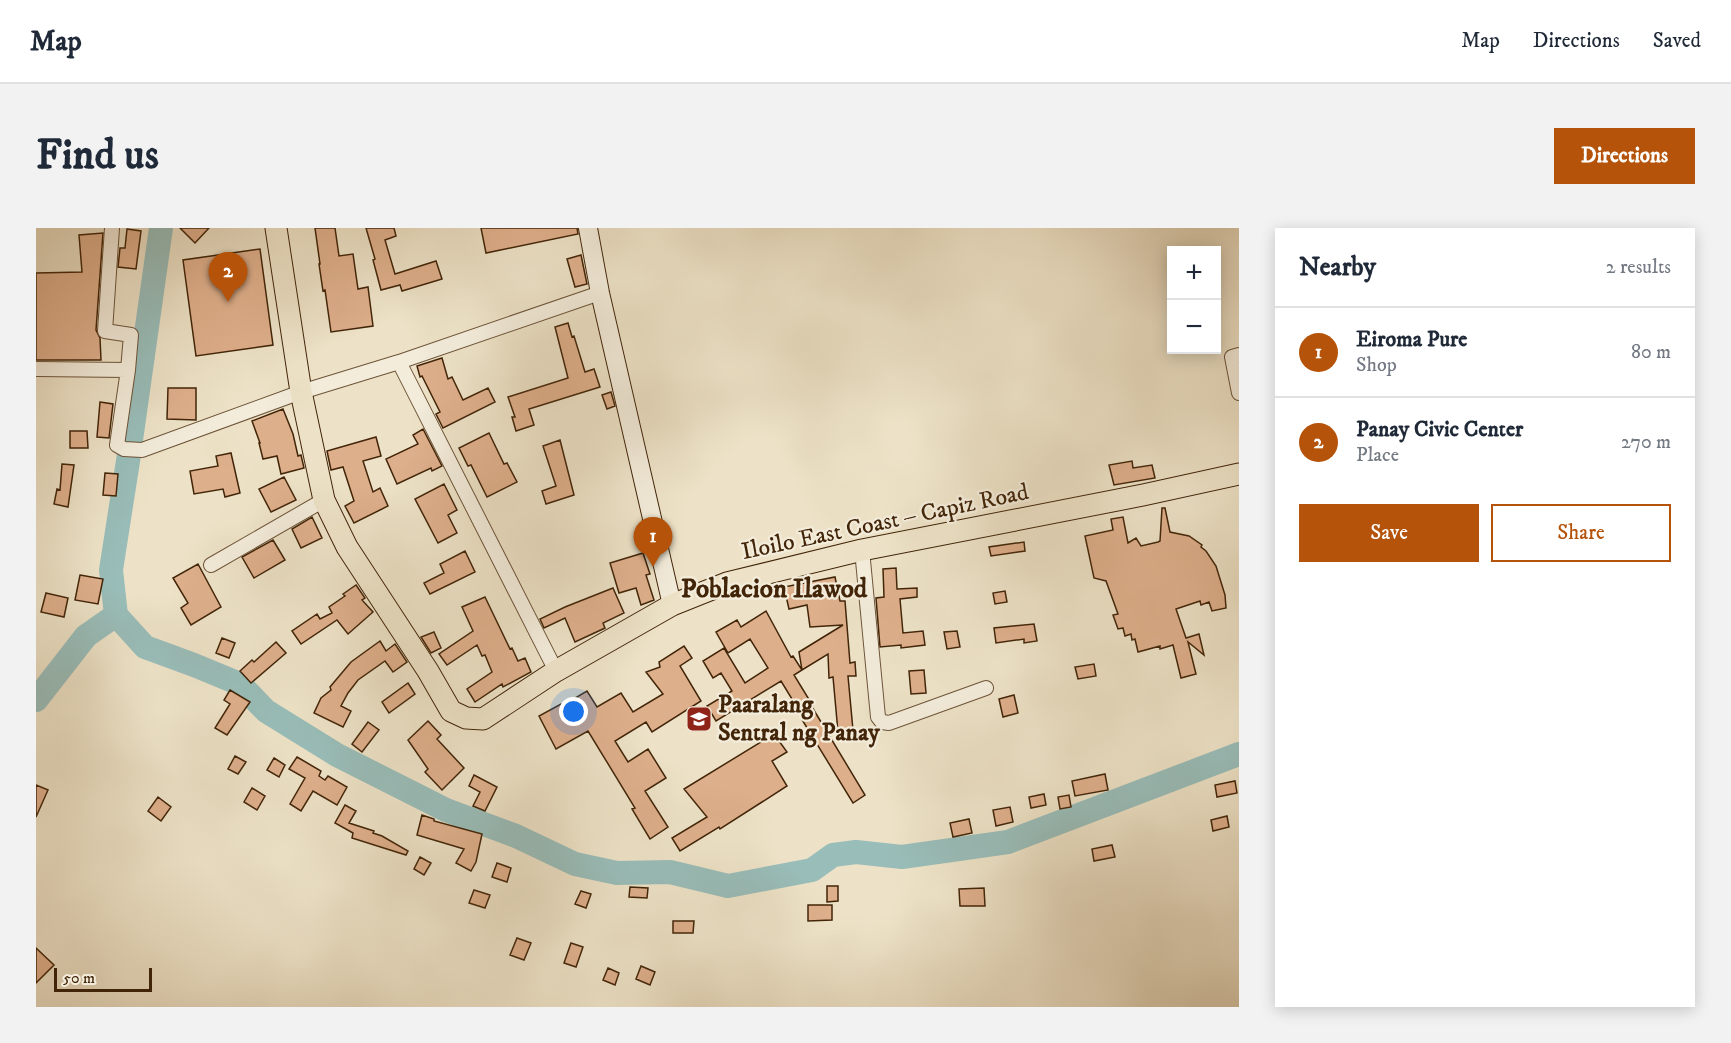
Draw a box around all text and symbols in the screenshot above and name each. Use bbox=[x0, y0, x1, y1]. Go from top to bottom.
text: Map bbox=[30, 24, 82, 59]
text: Map bbox=[1461, 28, 1500, 54]
text: Directions bbox=[1533, 28, 1620, 54]
text: Saved bbox=[1653, 28, 1701, 54]
button: Directions bbox=[1554, 128, 1695, 184]
text: Find us bbox=[36, 130, 159, 182]
map controls bbox=[1167, 246, 1221, 354]
button: + bbox=[1167, 246, 1221, 300]
text: Nearby bbox=[1299, 251, 1376, 284]
pin: 2 bbox=[208, 253, 248, 302]
text: 2 results bbox=[1606, 255, 1671, 280]
button: − bbox=[1167, 300, 1221, 354]
text: Eiroma Pure bbox=[1356, 326, 1467, 353]
text: 1 bbox=[1315, 340, 1322, 365]
text: 80 m bbox=[1631, 340, 1671, 365]
text: Shop bbox=[1356, 353, 1397, 378]
text: Panay Civic Center bbox=[1356, 416, 1523, 443]
text: 2 bbox=[1314, 430, 1323, 455]
text: 270 m bbox=[1621, 430, 1671, 455]
text: Place bbox=[1356, 443, 1399, 468]
street label: Iloilo East Coast – Capiz Road bbox=[739, 477, 1031, 567]
button: Save bbox=[1299, 504, 1479, 562]
button: Share bbox=[1491, 504, 1671, 562]
pin: 1 bbox=[634, 518, 672, 567]
district label: Poblacion Ilawod bbox=[681, 572, 868, 606]
place label: Paaralang Sentral ng Panay bbox=[718, 690, 880, 748]
your location bbox=[559, 697, 588, 726]
school or university icon: Paaralang Sentral ng Panay bbox=[684, 704, 714, 734]
scale bar bbox=[54, 965, 152, 992]
text: 50 m bbox=[63, 968, 95, 988]

